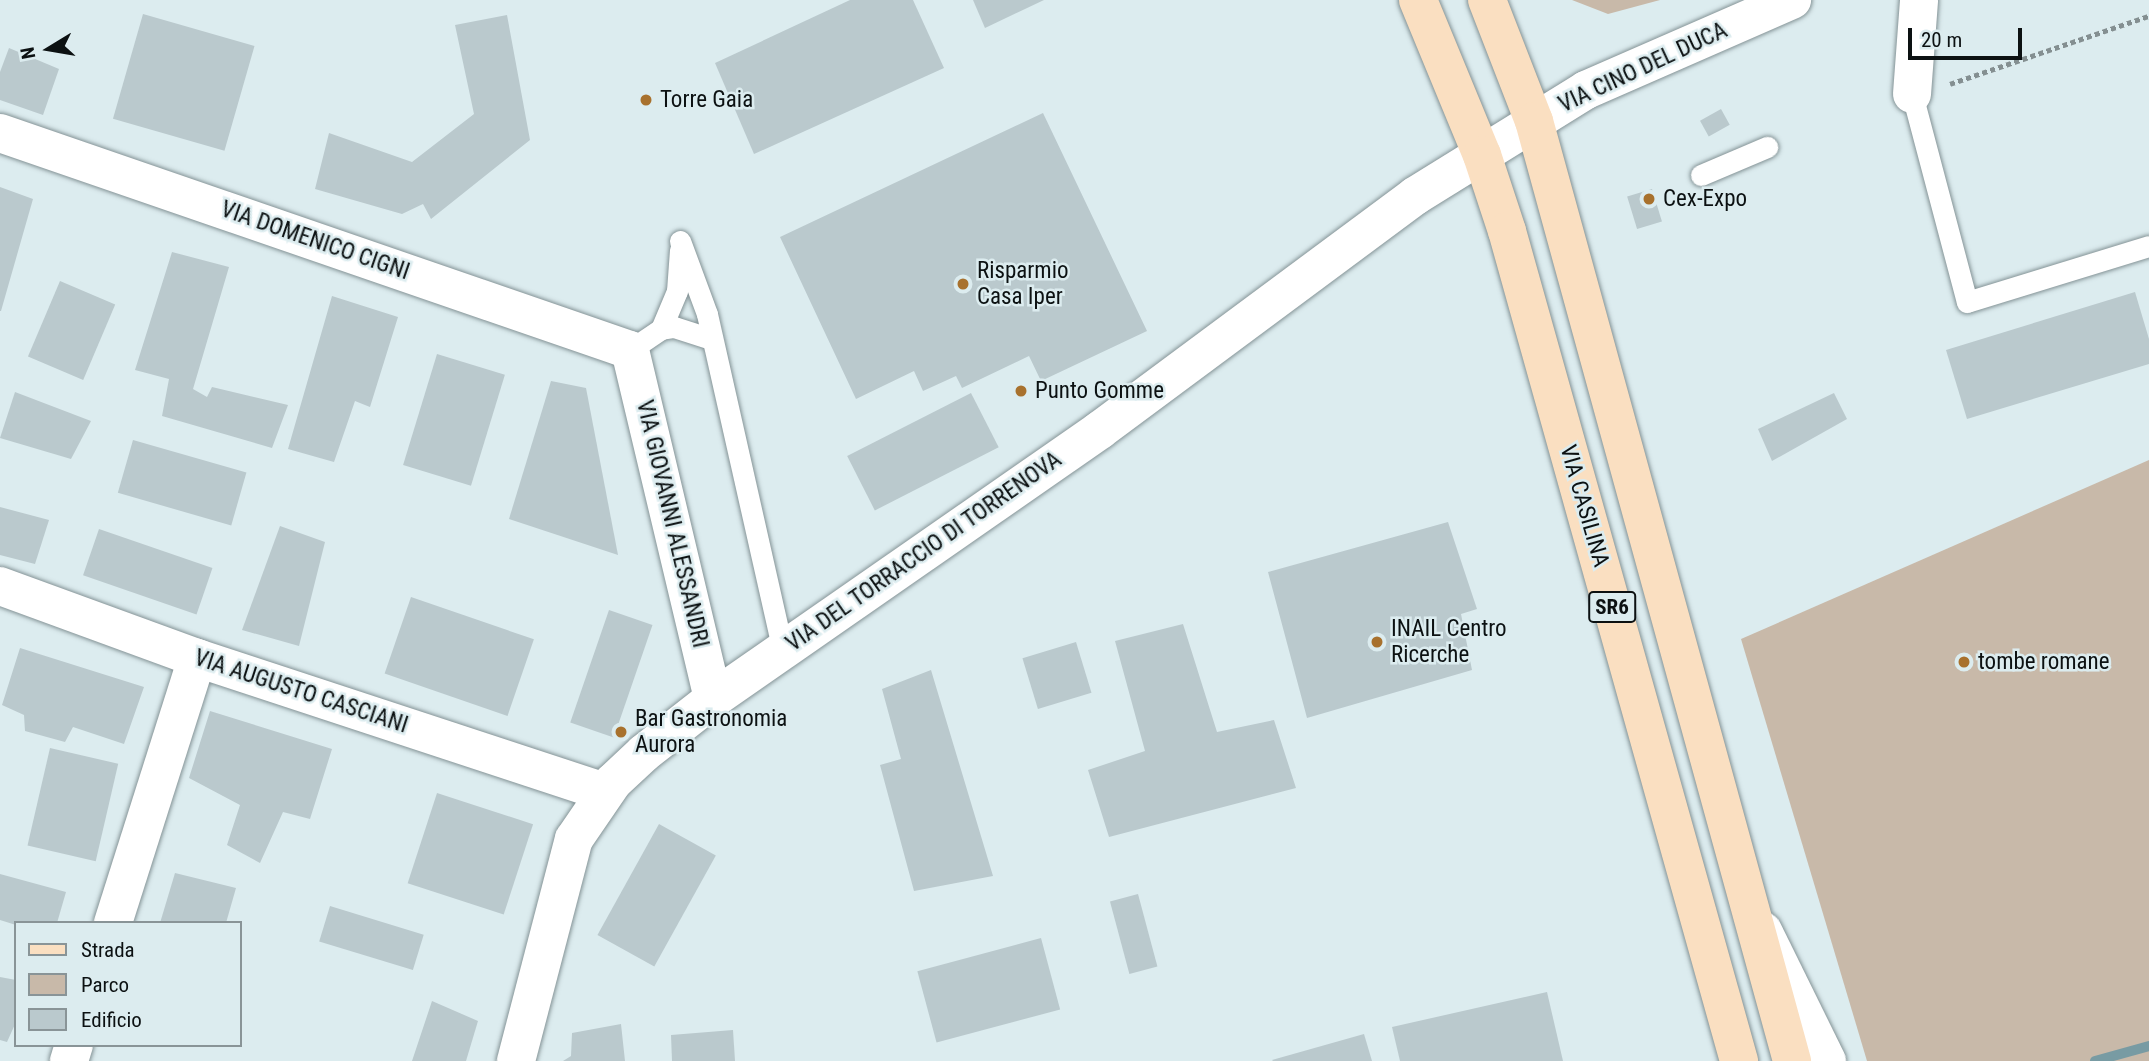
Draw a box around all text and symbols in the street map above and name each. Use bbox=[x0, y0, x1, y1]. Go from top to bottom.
north arrow bbox=[14, 14, 84, 84]
scale bar bbox=[1911, 14, 2025, 58]
street label: VIA CINO DEL DUCA bbox=[1554, 17, 1732, 119]
text: 20 m bbox=[1921, 28, 1962, 52]
text: N bbox=[15, 45, 40, 61]
place label: Torre Gaia bbox=[660, 86, 753, 114]
marker: Torre Gaia bbox=[638, 92, 654, 108]
place label: Cex-Expo bbox=[1663, 185, 1747, 213]
marker: Cex-Expo bbox=[1641, 191, 1657, 207]
street label: VIA DOMENICO CIGNI bbox=[217, 196, 413, 286]
place label: Risparmio Casa Iper bbox=[977, 257, 1068, 311]
marker: Risparmio Casa Iper bbox=[955, 276, 971, 292]
place label: Punto Gomme bbox=[1035, 377, 1164, 405]
marker: Punto Gomme bbox=[1013, 383, 1029, 399]
street label: VIA GIOVANNI ALESSANDRI bbox=[630, 398, 714, 650]
street label: VIA CASILINA bbox=[1553, 442, 1615, 570]
street label: VIA DEL TORRACCIO DI TORRENOVA bbox=[781, 446, 1067, 658]
road number: SR6 bbox=[1588, 590, 1636, 624]
place label: INAIL Centro Ricerche bbox=[1391, 615, 1507, 669]
marker: INAIL Centro Ricerche bbox=[1369, 634, 1385, 650]
street label: VIA AUGUSTO CASCIANI bbox=[191, 644, 411, 740]
place label: tombe romane bbox=[1978, 648, 2109, 676]
marker: tombe romane bbox=[1956, 654, 1972, 670]
place label: Bar Gastronomia Aurora bbox=[635, 705, 787, 759]
marker: Bar Gastronomia Aurora bbox=[613, 724, 629, 740]
legend bbox=[14, 921, 242, 1047]
text: Strada bbox=[81, 938, 135, 962]
text: Parco bbox=[81, 973, 129, 997]
text: Edificio bbox=[81, 1008, 142, 1032]

